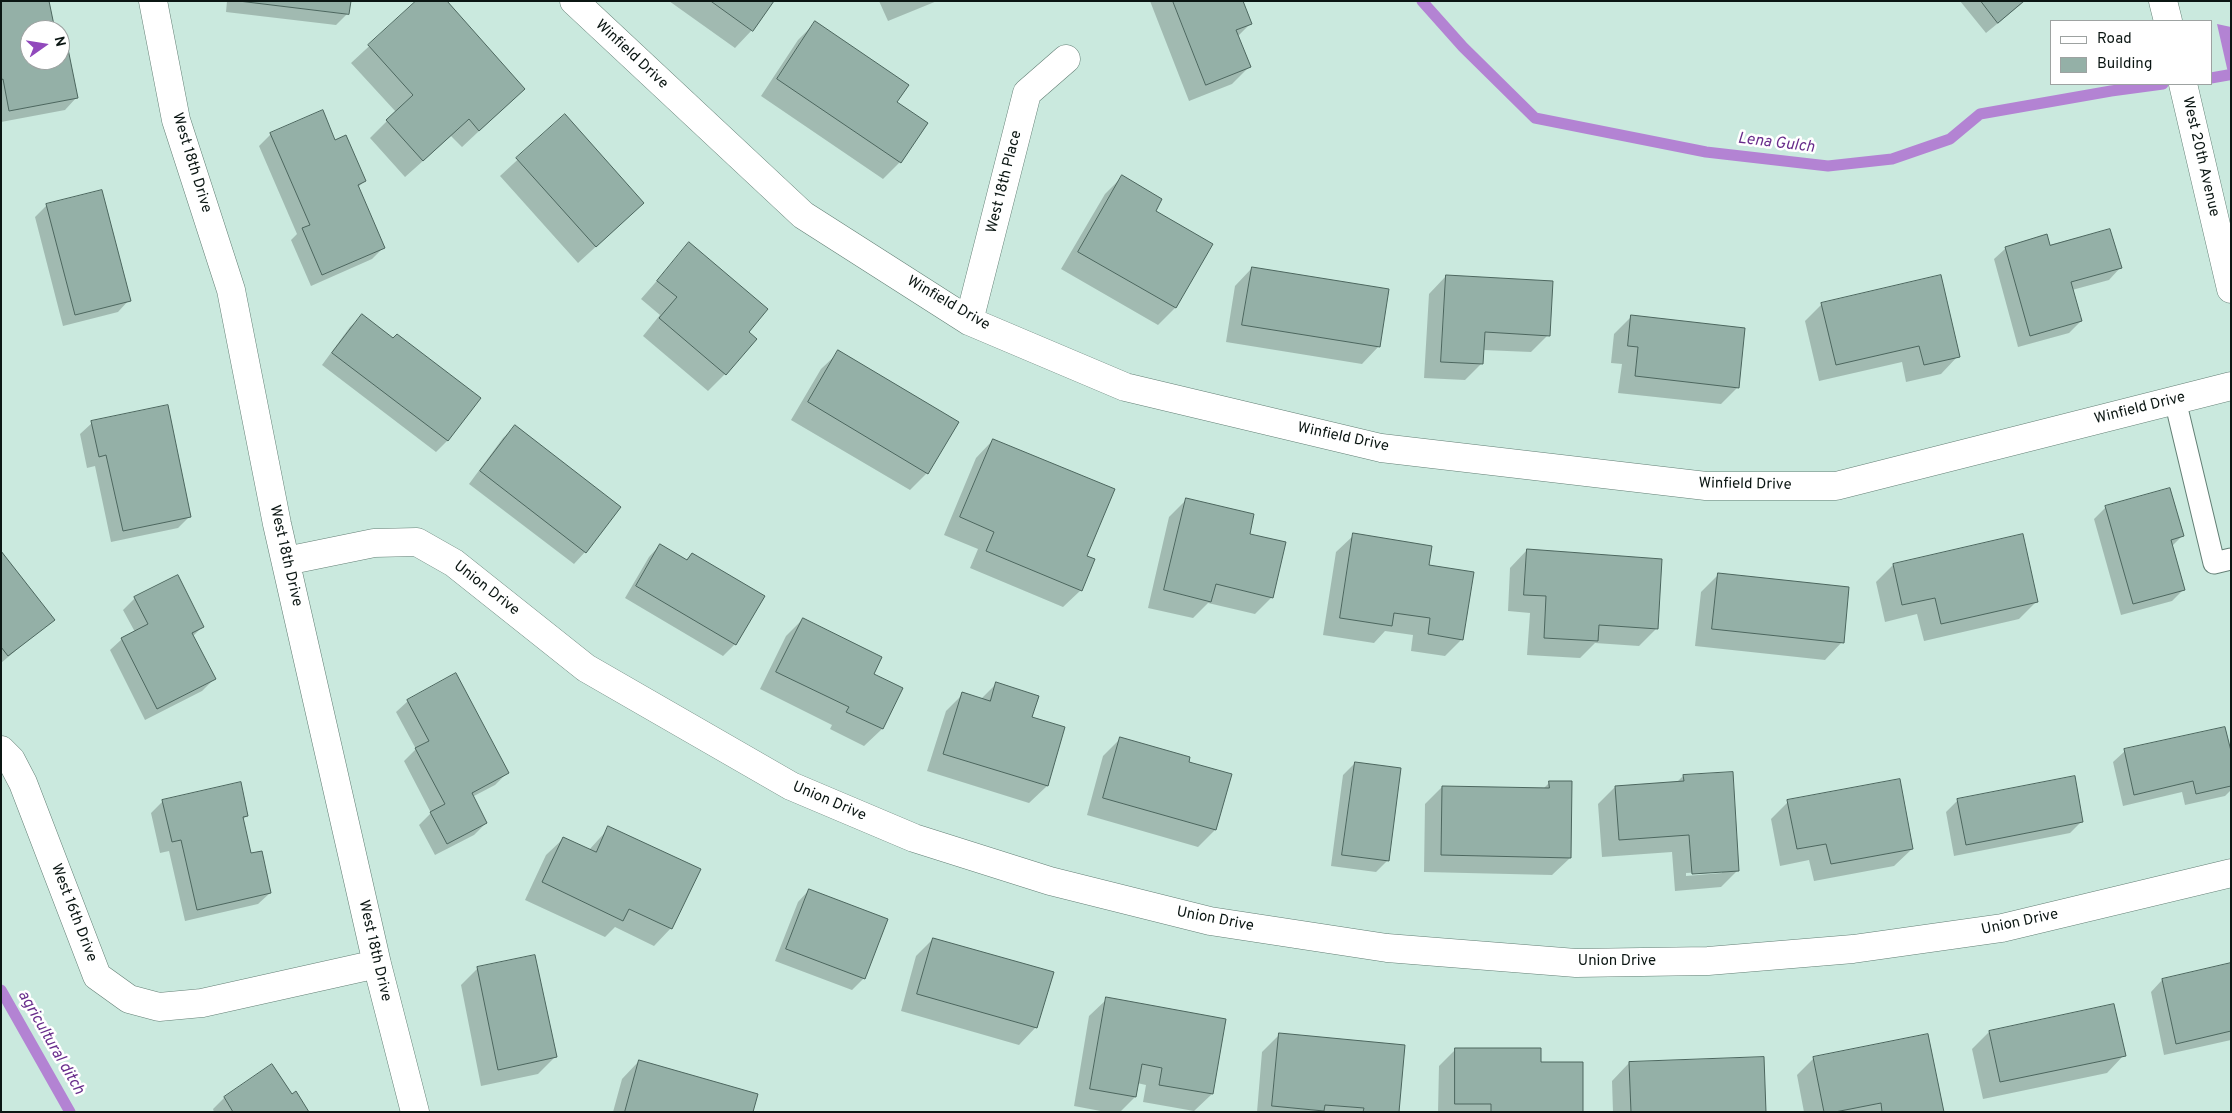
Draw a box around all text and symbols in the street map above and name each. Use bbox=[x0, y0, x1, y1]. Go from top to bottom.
street label: Winfield Drive bbox=[591, 17, 671, 93]
north arrow bbox=[20, 20, 70, 70]
legend bbox=[2050, 20, 2212, 85]
text: Road bbox=[2097, 30, 2132, 49]
text: N bbox=[50, 35, 69, 49]
text: Building bbox=[2097, 55, 2152, 74]
street label: West 20th Avenue bbox=[2177, 95, 2223, 219]
street label: West 18th Drive bbox=[167, 111, 215, 215]
street label: West 18th Place bbox=[984, 129, 1026, 235]
water label: Lena Gulch bbox=[1737, 130, 1815, 158]
street label: Winfield Drive bbox=[903, 273, 993, 335]
street label: Winfield Drive bbox=[2093, 389, 2187, 429]
street label: Winfield Drive bbox=[1296, 420, 1390, 456]
street label: Winfield Drive bbox=[1698, 475, 1792, 495]
street label: West 18th Drive bbox=[265, 503, 305, 609]
street label: Union Drive bbox=[450, 558, 522, 620]
street label: Union Drive bbox=[789, 778, 869, 826]
street label: West 16th Drive bbox=[46, 861, 100, 965]
street label: West 18th Drive bbox=[354, 898, 394, 1004]
street label: Union Drive bbox=[1175, 904, 1255, 936]
street label: Union Drive bbox=[1980, 906, 2060, 940]
street label: Union Drive bbox=[1578, 953, 1656, 971]
water label: agricultural ditch bbox=[12, 987, 88, 1099]

